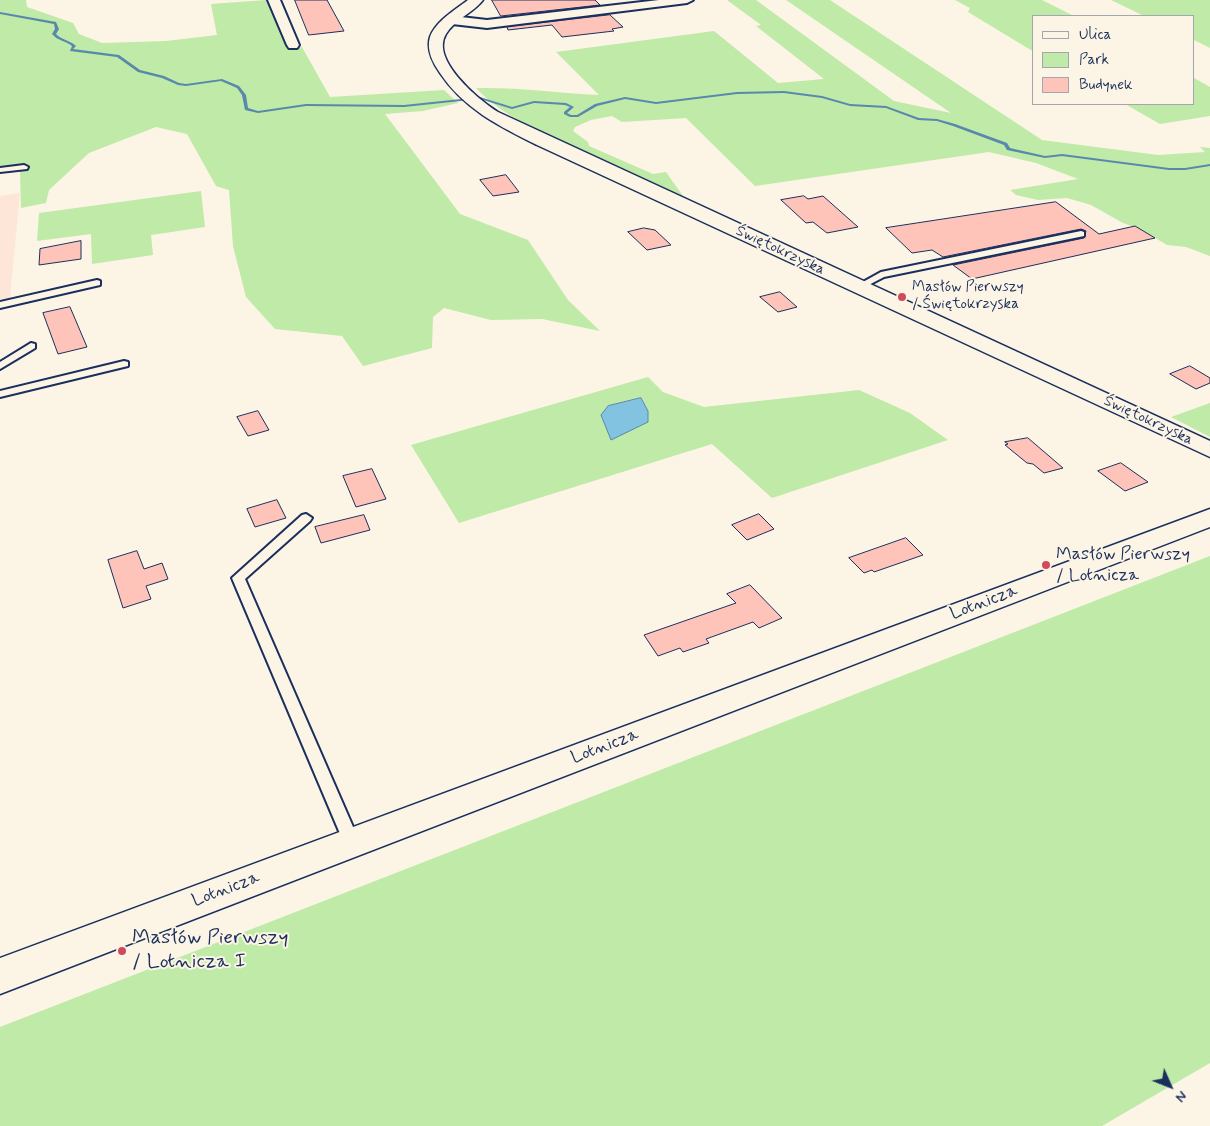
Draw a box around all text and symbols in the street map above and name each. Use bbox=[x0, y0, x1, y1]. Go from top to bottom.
legend bbox=[1032, 15, 1195, 105]
text: Ulica bbox=[1079, 25, 1111, 45]
text: Park bbox=[1079, 50, 1109, 70]
text: Budynek bbox=[1079, 75, 1133, 95]
street label: Świętokrzyska bbox=[733, 223, 827, 279]
place label: Masłów Pierwszy / Świętokrzyska bbox=[912, 279, 1024, 314]
marker: Masłów Pierwszy / Świętokrzyska bbox=[896, 291, 908, 303]
street label: Świętokrzyska bbox=[1101, 393, 1195, 449]
place label: Masłów Pierwszy / Lotnicza bbox=[1056, 544, 1190, 586]
marker: Masłów Pierwszy / Lotnicza bbox=[1040, 559, 1052, 571]
street label: Lotnicza bbox=[947, 580, 1021, 626]
street label: Lotnicza bbox=[568, 724, 642, 770]
street label: Lotnicza bbox=[189, 867, 263, 913]
place label: Masłów Pierwszy / Lotnicza I bbox=[132, 926, 289, 976]
marker: Masłów Pierwszy / Lotnicza I bbox=[116, 945, 128, 957]
north arrow bbox=[1145, 1061, 1195, 1111]
text: N bbox=[1171, 1087, 1191, 1106]

